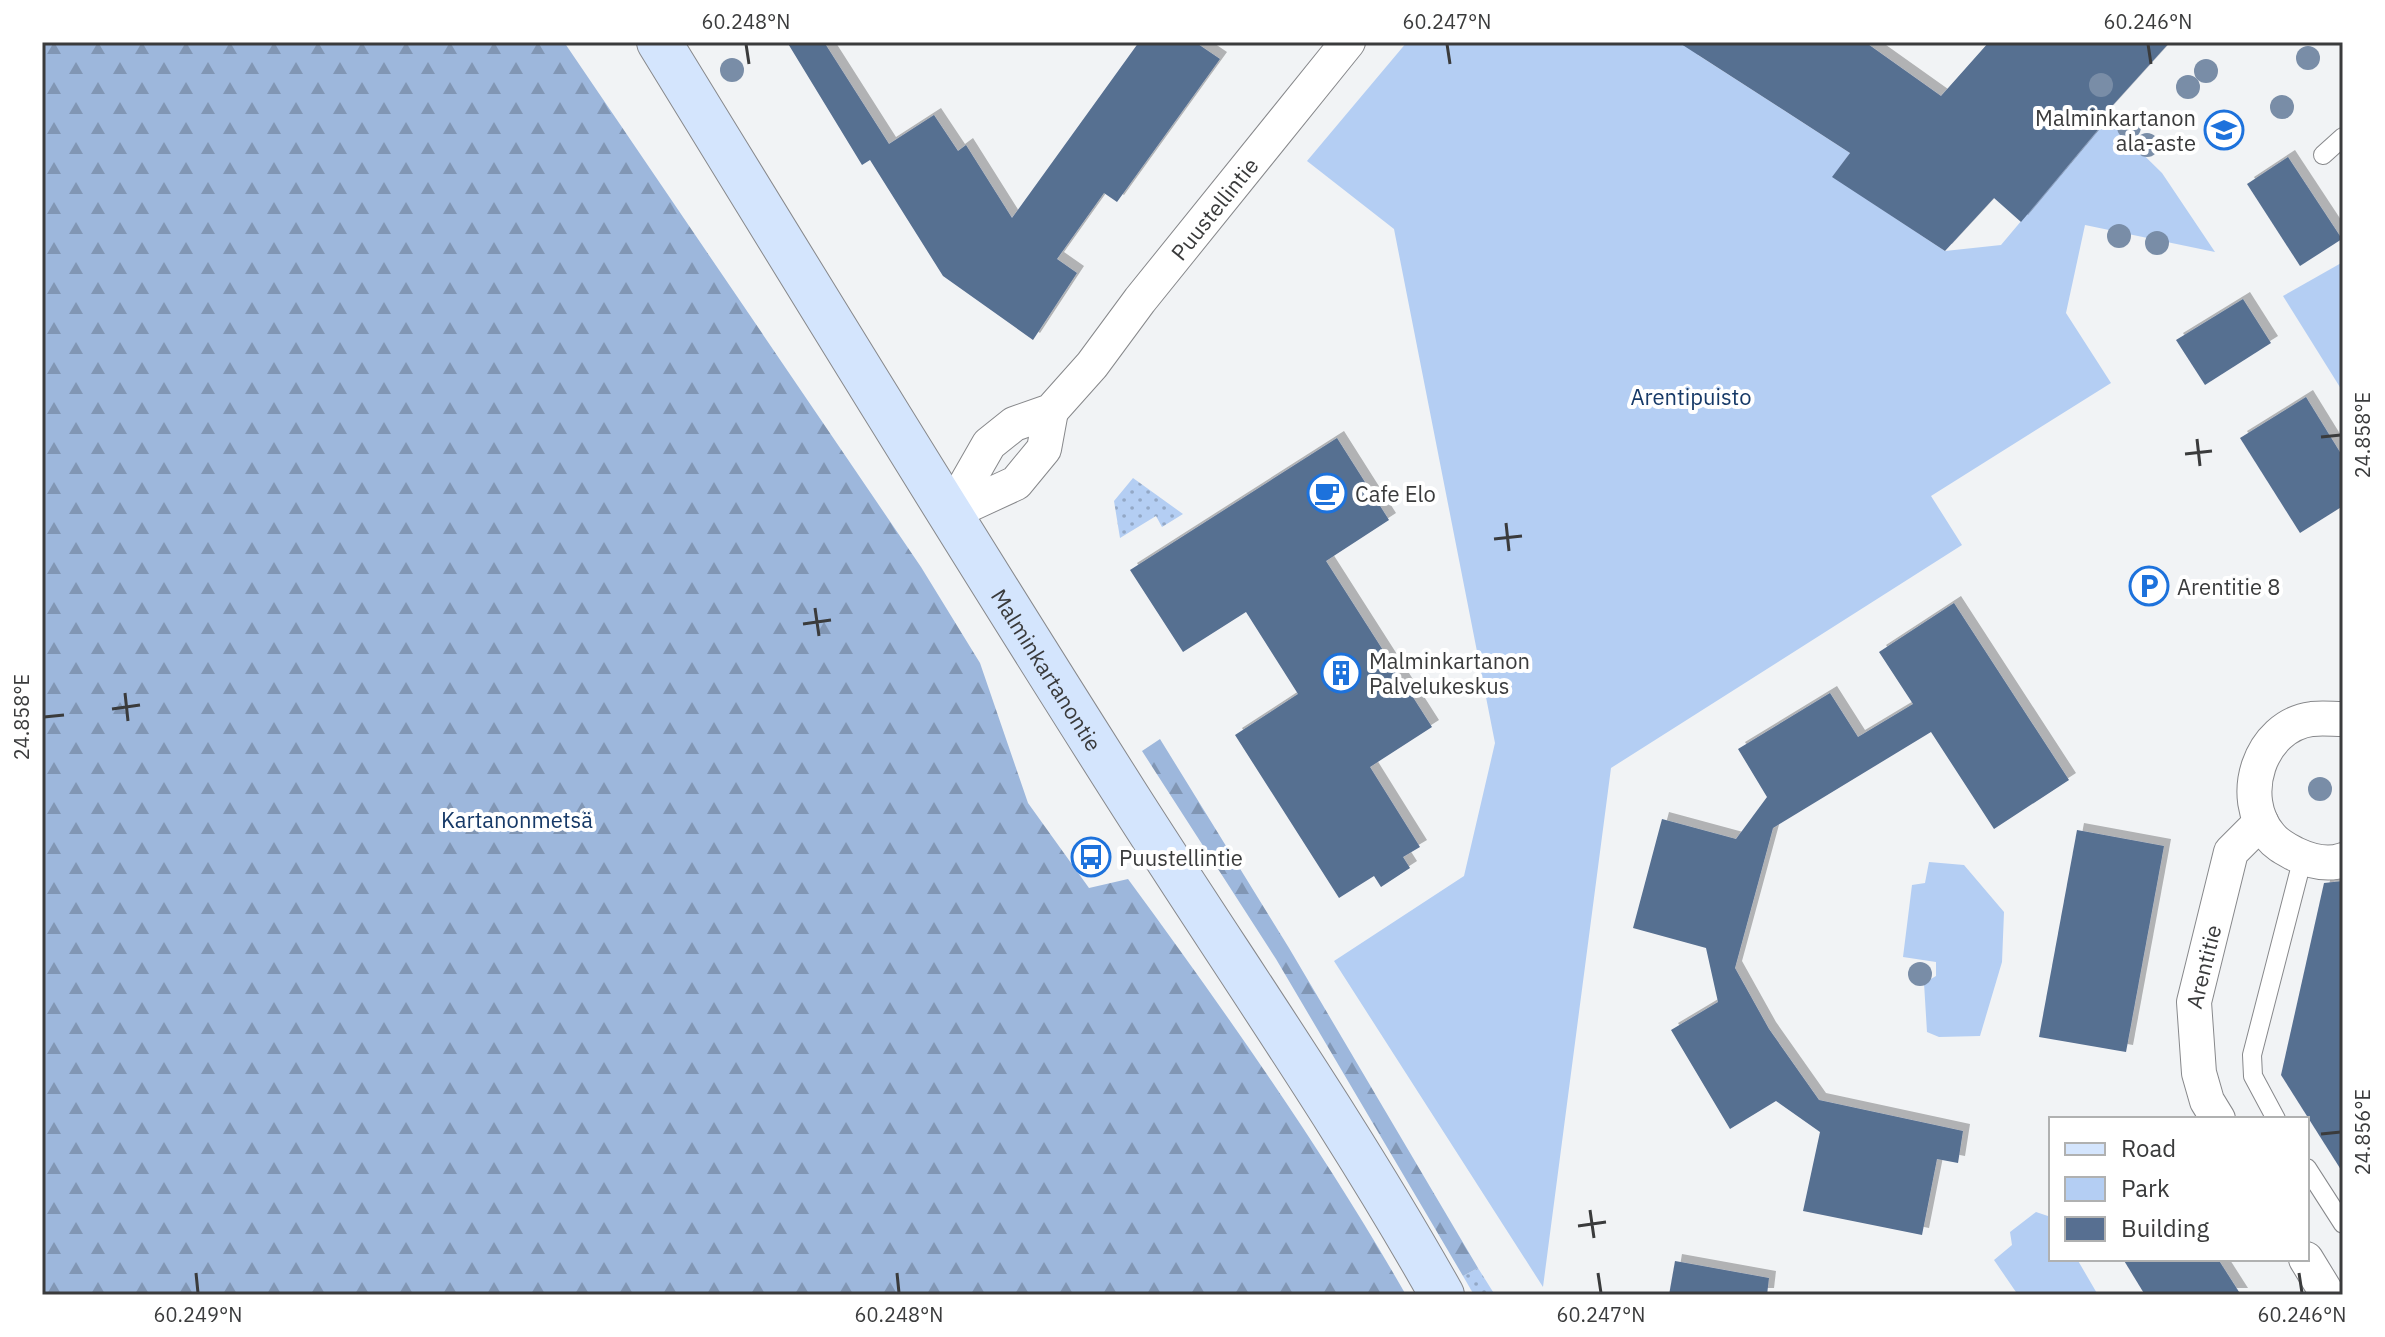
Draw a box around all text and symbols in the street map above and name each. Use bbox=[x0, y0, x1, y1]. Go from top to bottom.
text: 60.248°N bbox=[702, 8, 790, 35]
text: 60.247°N bbox=[1403, 8, 1491, 35]
text: 60.246°N bbox=[2104, 8, 2192, 35]
place label: Malminkartanon ala-aste bbox=[2035, 103, 2196, 157]
school or university icon: Malminkartanon ala-aste bbox=[2203, 109, 2245, 151]
street label: Puustellintie bbox=[1164, 151, 1264, 266]
park label: Arentipuisto bbox=[1630, 382, 1752, 411]
text: 24.858°E bbox=[2349, 392, 2376, 478]
cafe icon: Cafe Elo bbox=[1306, 472, 1348, 514]
place label: Cafe Elo bbox=[1355, 479, 1436, 508]
parking icon: Arentitie 8 bbox=[2128, 565, 2170, 607]
place label: Arentitie 8 bbox=[2177, 572, 2281, 601]
street label: Malminkartanontie bbox=[985, 583, 1109, 756]
place label: Malminkartanon Palvelukeskus bbox=[1369, 646, 1530, 700]
building icon: Malminkartanon Palvelukeskus bbox=[1320, 652, 1362, 694]
text: 24.858°E bbox=[8, 674, 35, 760]
park label: Kartanonmetsä bbox=[441, 805, 593, 834]
bus stop icon: Puustellintie bbox=[1070, 836, 1112, 878]
place label: Puustellintie bbox=[1119, 843, 1243, 872]
street label: Arentitie bbox=[2178, 922, 2227, 1011]
text: 24.856°E bbox=[2349, 1089, 2376, 1175]
legend bbox=[2049, 1117, 2309, 1261]
text: Road bbox=[2121, 1132, 2176, 1164]
text: Park bbox=[2121, 1172, 2170, 1204]
text: Building bbox=[2121, 1212, 2209, 1244]
text: 60.249°N bbox=[154, 1301, 242, 1328]
text: 60.248°N bbox=[855, 1301, 943, 1328]
text: 60.247°N bbox=[1557, 1301, 1645, 1328]
text: 60.246°N bbox=[2258, 1301, 2346, 1328]

